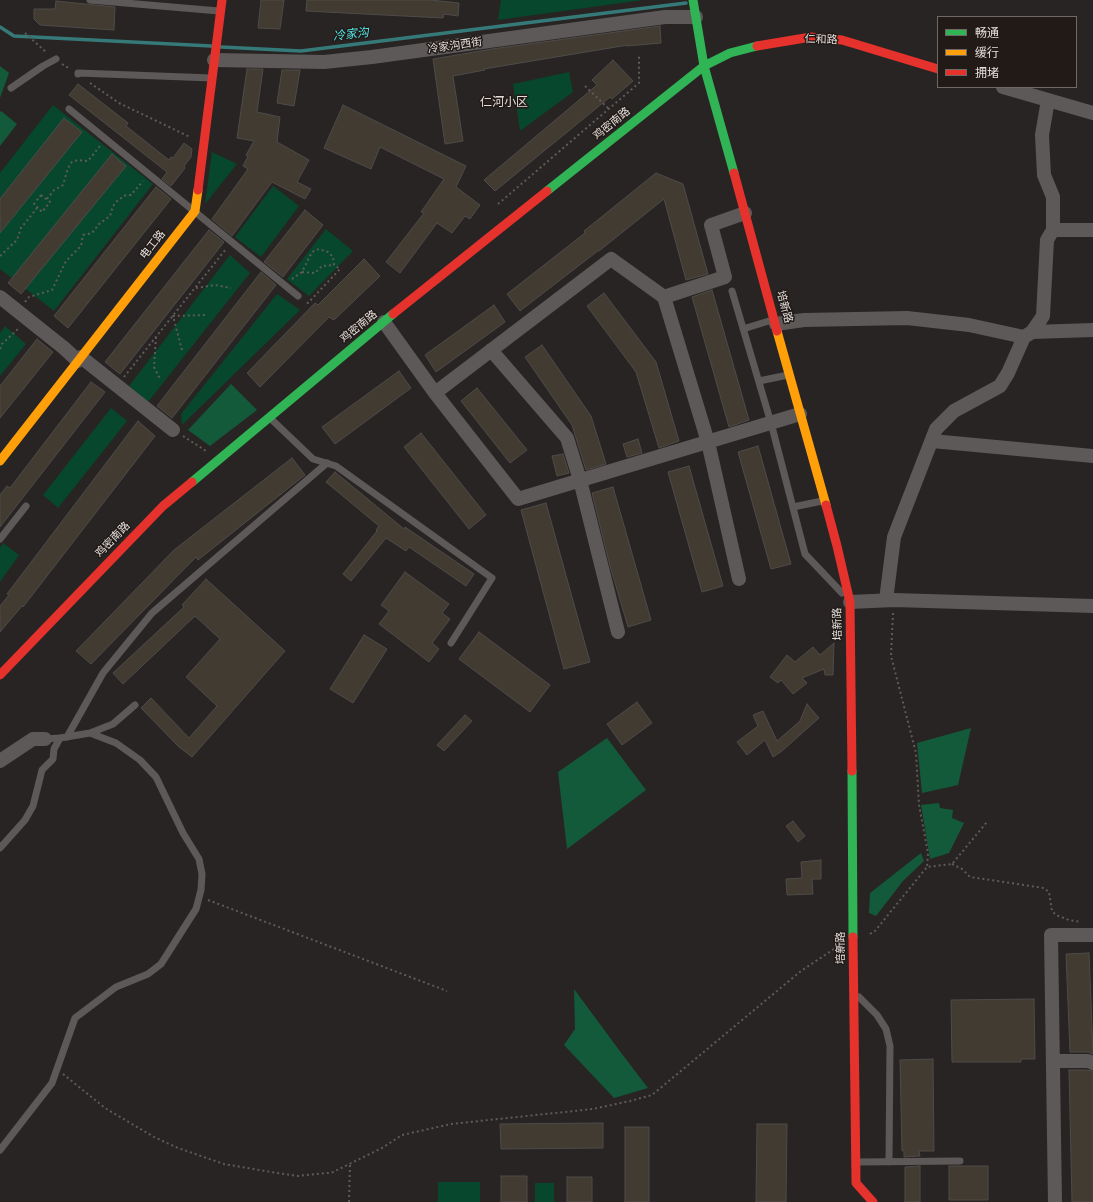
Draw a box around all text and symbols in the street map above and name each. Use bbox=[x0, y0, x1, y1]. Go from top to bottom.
legend bbox=[937, 16, 1077, 88]
water label: 冷家沟 bbox=[332, 26, 370, 44]
text: 畅通 bbox=[975, 26, 999, 41]
street label: 仁和路 bbox=[804, 33, 838, 47]
street label: 冷家沟西街 bbox=[427, 36, 483, 56]
text: 缓行 bbox=[975, 46, 999, 61]
text: 拥堵 bbox=[975, 66, 999, 81]
district label: 仁河小区 bbox=[480, 96, 528, 110]
street label: 鸡密南路 bbox=[591, 105, 633, 143]
street label: 电工路 bbox=[138, 228, 168, 262]
street label: 培新路 bbox=[773, 289, 795, 325]
street label: 鸡密南路 bbox=[338, 308, 380, 346]
street label: 鸡密南路 bbox=[93, 520, 133, 560]
street label: 培新路 bbox=[831, 607, 845, 641]
street label: 培新路 bbox=[834, 932, 848, 964]

